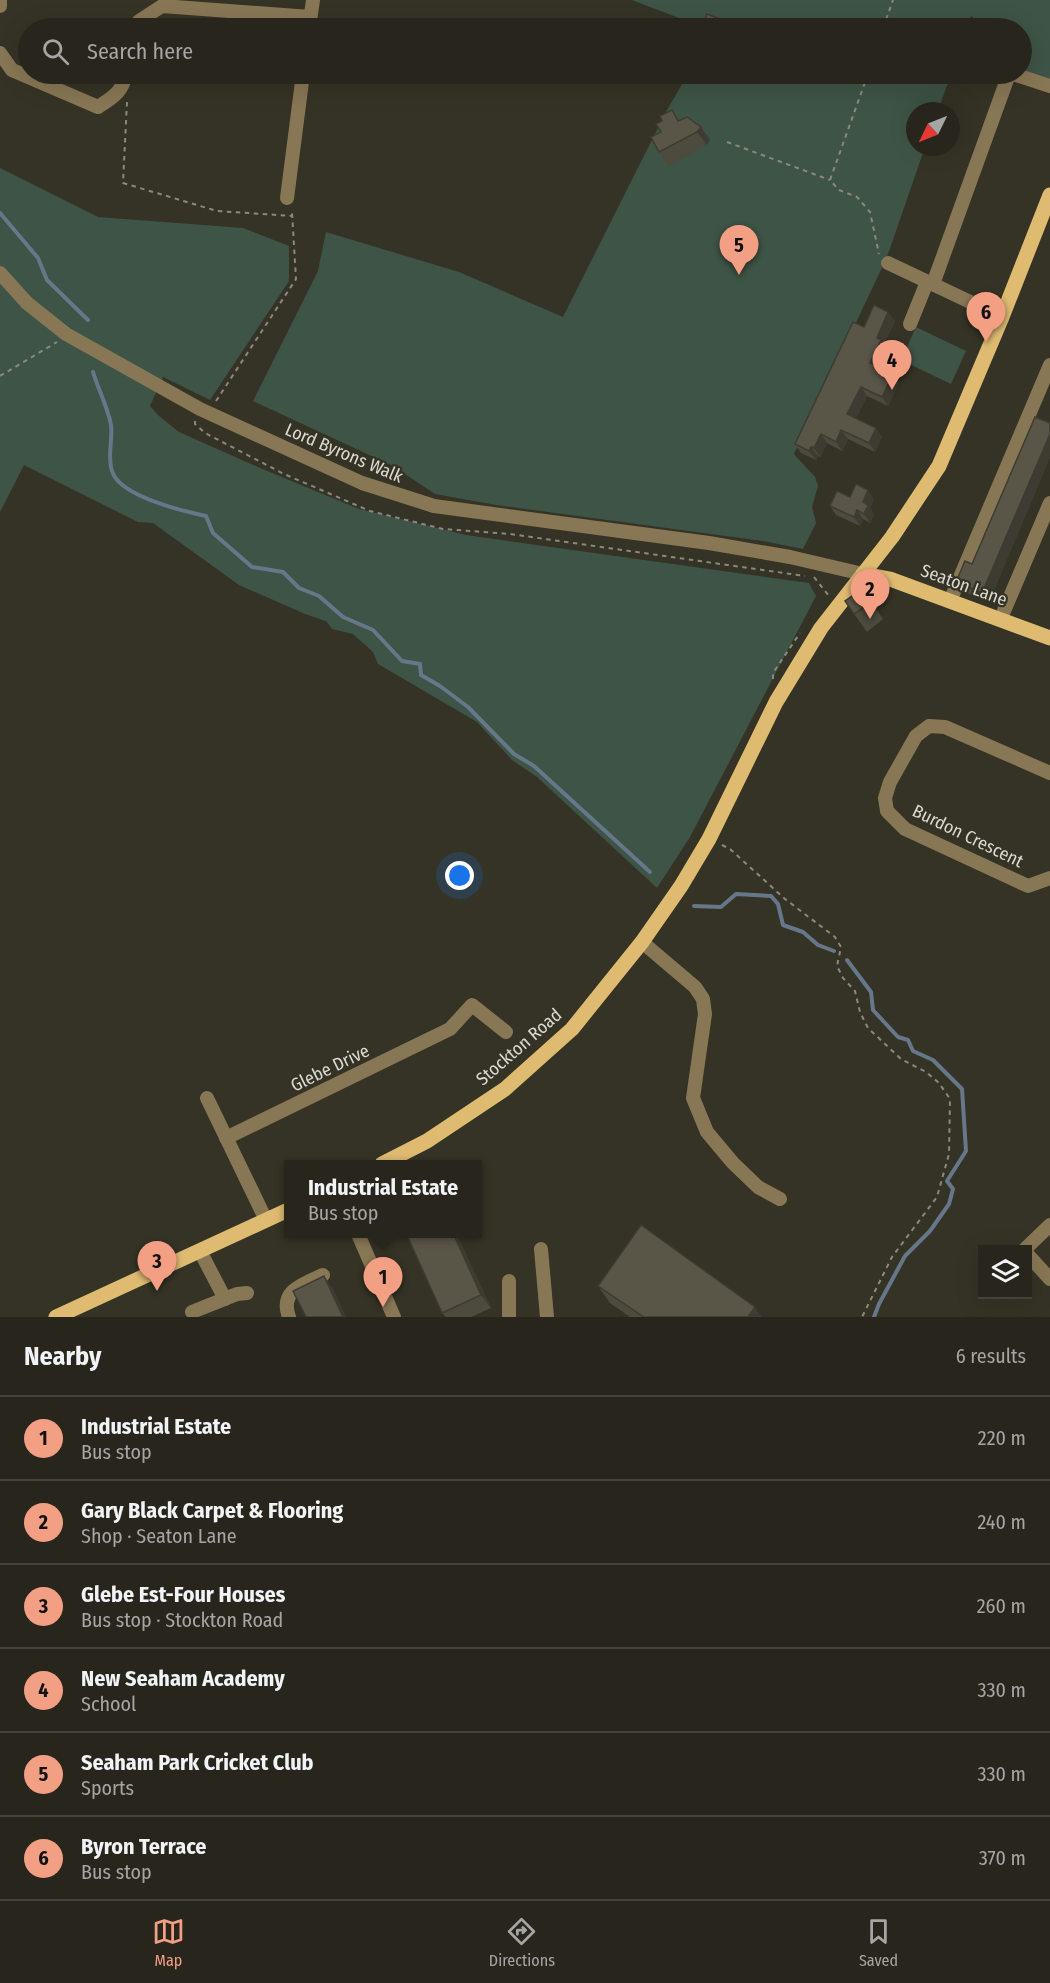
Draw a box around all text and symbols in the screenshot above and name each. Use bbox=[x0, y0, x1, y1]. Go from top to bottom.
search box bbox=[18, 18, 1032, 84]
icon: search bbox=[39, 35, 72, 68]
text: Search here bbox=[87, 38, 193, 65]
north arrow bbox=[906, 102, 960, 156]
pin: 5 bbox=[720, 226, 758, 275]
pin: 6 bbox=[966, 292, 1006, 342]
pin: 4 bbox=[872, 340, 912, 390]
street label: Lord Byrons Walk bbox=[282, 418, 407, 488]
street label: Seaton Lane bbox=[918, 559, 1010, 611]
pin: 2 bbox=[850, 570, 890, 619]
street label: Burdon Crescent bbox=[909, 800, 1027, 872]
your location bbox=[445, 861, 474, 890]
street label: Stockton Road bbox=[472, 1004, 566, 1090]
street label: Glebe Drive bbox=[287, 1040, 373, 1096]
popup bbox=[284, 1160, 482, 1238]
text: Industrial Estate bbox=[308, 1174, 458, 1201]
text: Bus stop bbox=[308, 1201, 378, 1225]
pin: 3 bbox=[138, 1242, 176, 1291]
map controls bbox=[978, 1245, 1032, 1299]
button: layers bbox=[978, 1245, 1032, 1299]
pin: 1 bbox=[364, 1258, 403, 1307]
text: Nearby bbox=[24, 1341, 101, 1372]
text: 6 results bbox=[956, 1344, 1026, 1368]
text: Industrial Estate bbox=[81, 1413, 231, 1440]
text: 1 bbox=[39, 1426, 48, 1450]
text: 220 m bbox=[978, 1426, 1026, 1450]
text: Bus stop bbox=[81, 1440, 152, 1464]
text: Gary Black Carpet & Flooring bbox=[81, 1497, 343, 1524]
text: 2 bbox=[39, 1510, 48, 1534]
text: 240 m bbox=[977, 1510, 1026, 1534]
text: Shop · Seaton Lane bbox=[81, 1524, 237, 1548]
text: Glebe Est-Four Houses bbox=[81, 1581, 285, 1608]
text: 3 bbox=[39, 1594, 48, 1618]
text: 260 m bbox=[977, 1594, 1026, 1618]
text: Bus stop · Stockton Road bbox=[81, 1608, 283, 1632]
text: New Seaham Academy bbox=[81, 1665, 285, 1692]
text: 4 bbox=[38, 1678, 49, 1702]
text: 330 m bbox=[977, 1678, 1026, 1702]
text: School bbox=[81, 1692, 136, 1716]
text: Seaham Park Cricket Club bbox=[81, 1749, 314, 1776]
text: 5 bbox=[39, 1762, 48, 1786]
text: 330 m bbox=[977, 1762, 1026, 1786]
text: Sports bbox=[81, 1776, 134, 1800]
text: Byron Terrace bbox=[81, 1833, 207, 1860]
text: 6 bbox=[38, 1846, 49, 1870]
text: 370 m bbox=[979, 1846, 1026, 1870]
text: Bus stop bbox=[81, 1860, 152, 1884]
tab: Map bbox=[152, 1915, 185, 1970]
tab: Directions bbox=[489, 1915, 555, 1970]
tab: Saved bbox=[859, 1915, 898, 1970]

